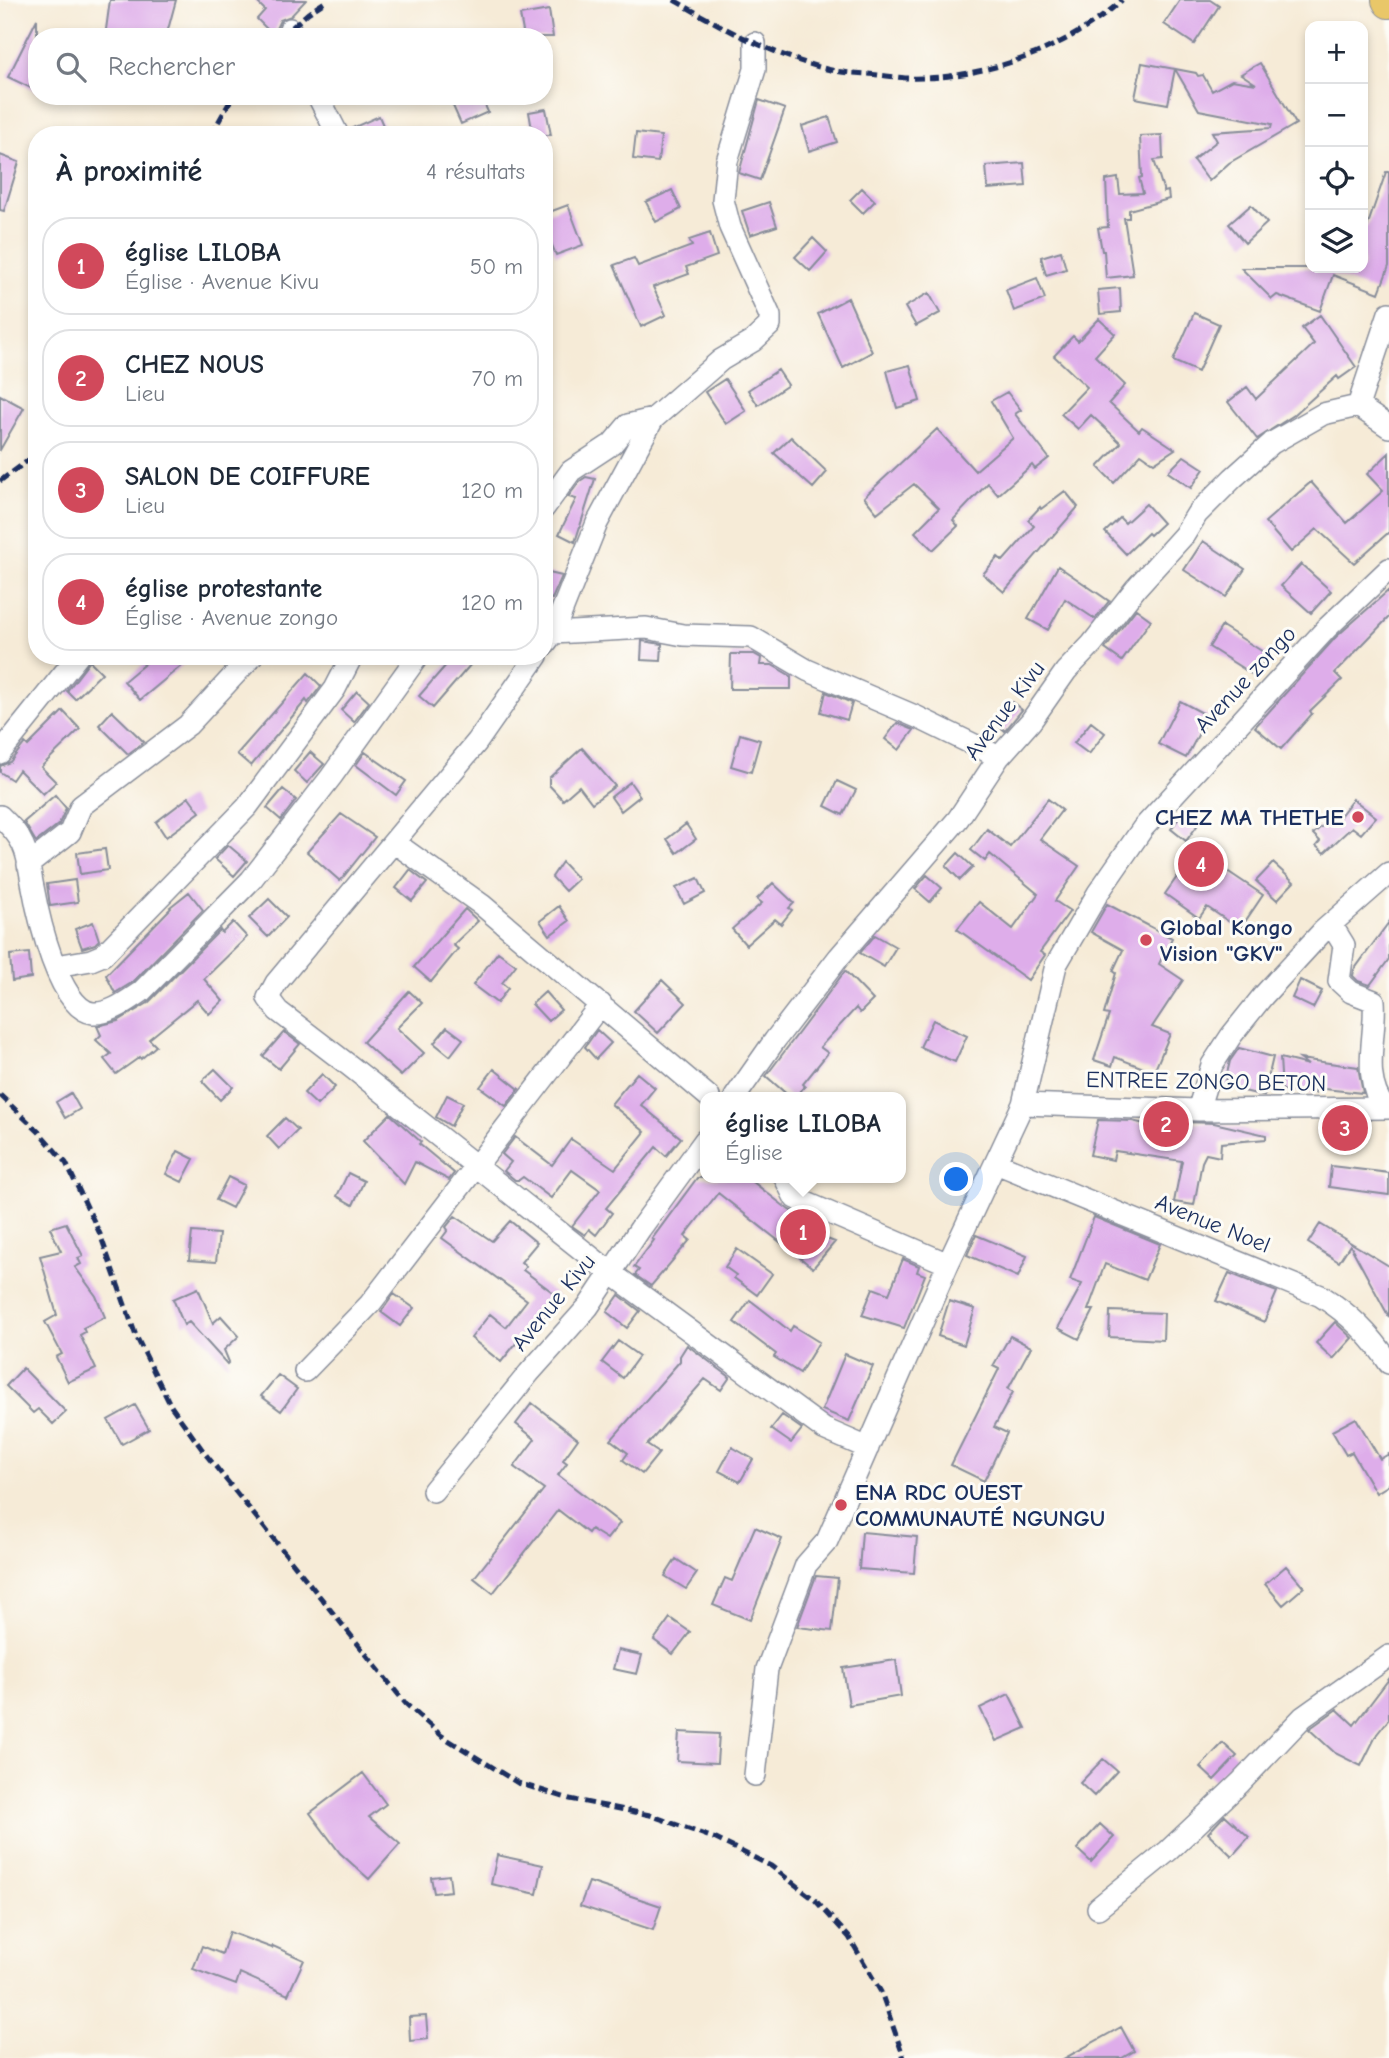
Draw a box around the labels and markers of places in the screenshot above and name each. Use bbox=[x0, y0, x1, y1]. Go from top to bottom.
place label: CHEZ MA THETHE bbox=[1155, 804, 1344, 831]
marker: CHEZ MA THETHE bbox=[1350, 809, 1366, 825]
pin: 4 bbox=[1178, 838, 1224, 890]
place label: Global Kongo Vision "GKV" bbox=[1160, 914, 1293, 967]
marker: Global Kongo Vision "GKV" bbox=[1138, 932, 1154, 948]
pin: 2 bbox=[1143, 1098, 1189, 1150]
pin: 3 bbox=[1322, 1102, 1368, 1154]
pin: 1 bbox=[780, 1206, 826, 1258]
place label: ENA RDC OUEST COMMUNAUTÉ NGUNGU bbox=[855, 1479, 1105, 1532]
marker: ENA RDC OUEST COMMUNAUTÉ NGUNGU bbox=[833, 1497, 849, 1513]

